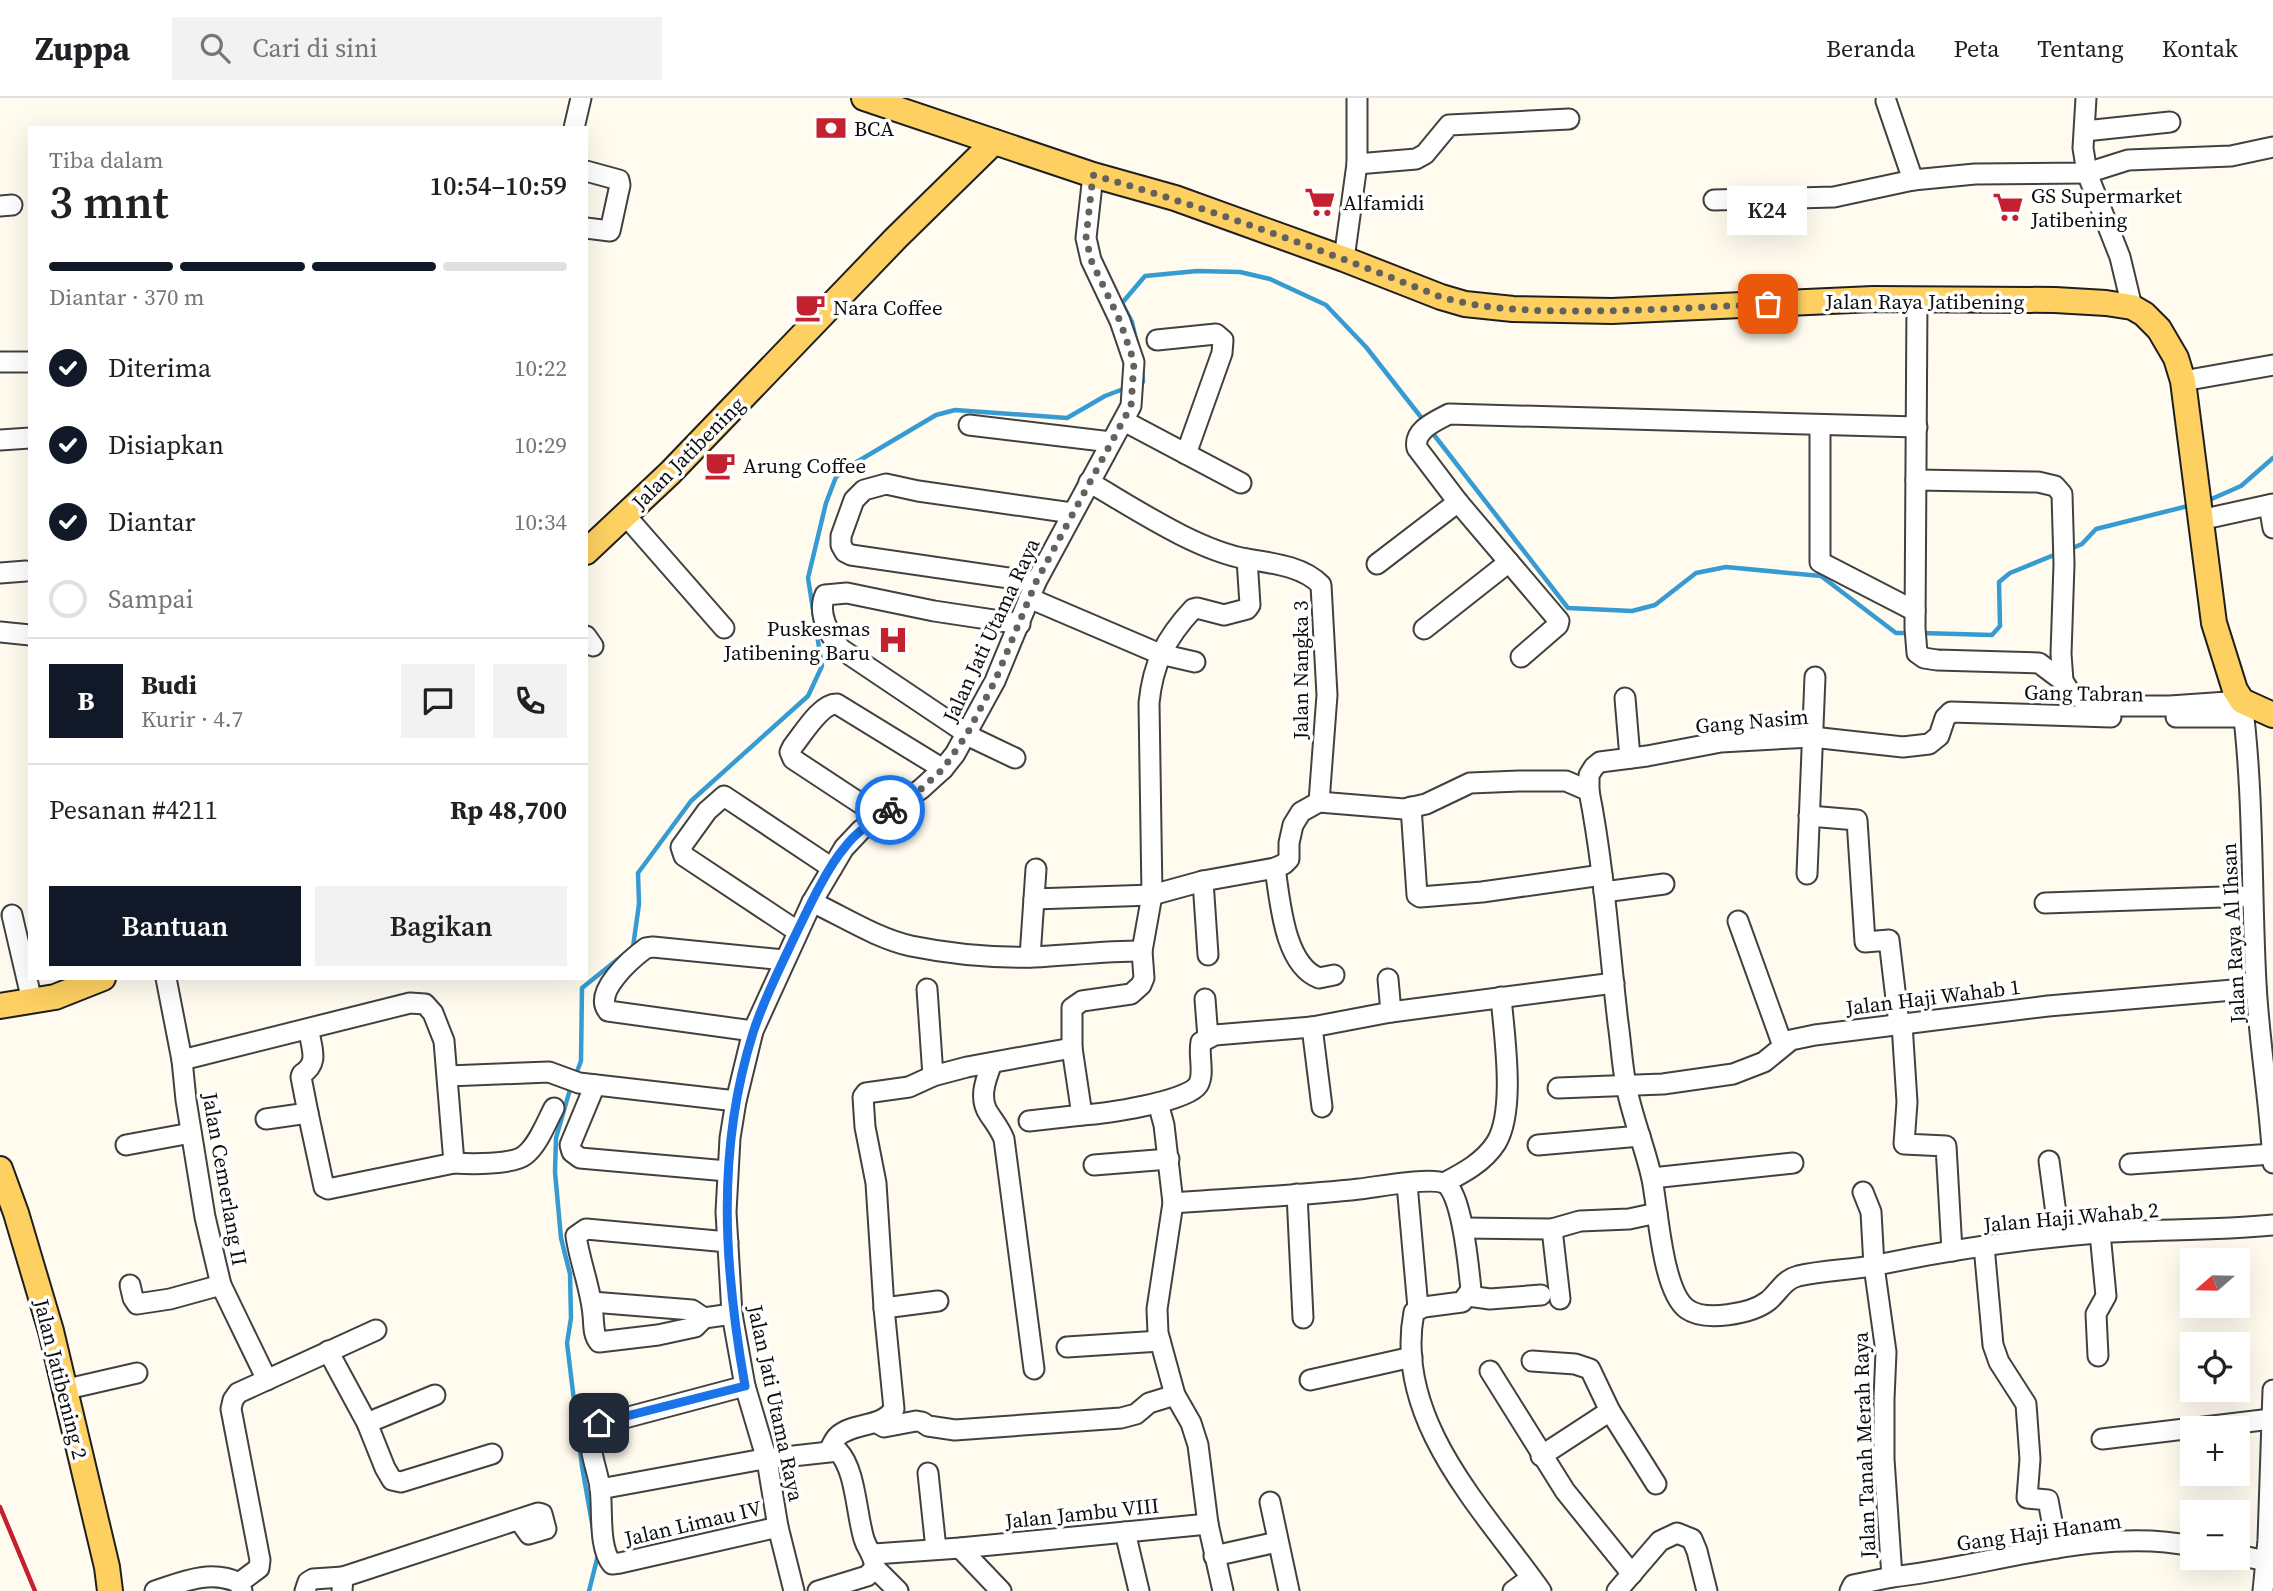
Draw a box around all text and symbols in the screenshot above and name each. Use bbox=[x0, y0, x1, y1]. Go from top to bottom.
search box bbox=[172, 17, 662, 80]
text: Zuppa bbox=[35, 26, 130, 71]
icon: search bbox=[196, 29, 234, 67]
text: Cari di sini bbox=[252, 30, 378, 66]
text: Beranda bbox=[1826, 32, 1915, 65]
text: Peta bbox=[1953, 32, 1999, 65]
text: Tentang bbox=[2037, 32, 2124, 65]
text: Kontak bbox=[2162, 32, 2238, 65]
bank icon: BCA bbox=[814, 111, 848, 145]
place label: BCA bbox=[854, 114, 894, 143]
text: Tiba dalam bbox=[49, 144, 164, 176]
text: 10:54–10:59 bbox=[430, 168, 567, 204]
text: 3 mnt bbox=[49, 170, 168, 233]
place label: GS Supermarket Jatibening bbox=[2030, 181, 2182, 234]
supermarket icon: Alfamidi bbox=[1303, 185, 1337, 219]
callout: K24 bbox=[1728, 185, 1808, 234]
place label: Alfamidi bbox=[1343, 188, 1425, 217]
supermarket icon: GS Supermarket Jatibening bbox=[1991, 190, 2025, 224]
text: K24 bbox=[1747, 194, 1787, 226]
pin bbox=[1738, 274, 1798, 334]
text: Diantar · 370 m bbox=[49, 281, 205, 313]
icon: bag bbox=[1749, 285, 1787, 323]
street label: Jalan Raya Jatibening bbox=[1825, 287, 2025, 316]
cafe icon: Nara Coffee bbox=[793, 290, 827, 324]
place label: Nara Coffee bbox=[833, 293, 943, 322]
icon: check bbox=[49, 349, 87, 387]
text: Diterima bbox=[108, 350, 211, 386]
text: 10:22 bbox=[514, 352, 567, 384]
street label: Jalan Jatibening bbox=[624, 390, 751, 517]
icon: check bbox=[49, 426, 87, 464]
text: Disiapkan bbox=[108, 427, 224, 463]
text: 10:29 bbox=[514, 429, 567, 461]
cafe icon: Arung Coffee bbox=[703, 448, 737, 482]
place label: Arung Coffee bbox=[743, 451, 866, 480]
icon: check bbox=[49, 503, 87, 541]
text: Diantar bbox=[108, 504, 196, 540]
text: 10:34 bbox=[514, 506, 567, 538]
street label: Jalan Jati Utama Raya bbox=[935, 533, 1047, 728]
text: Sampai bbox=[108, 581, 194, 617]
street label: Jalan Nangka 3 bbox=[1286, 601, 1315, 740]
place label: Puskesmas Jatibening Baru bbox=[723, 614, 870, 667]
hospital icon: Puskesmas Jatibening Baru bbox=[876, 623, 910, 657]
button: chat bbox=[401, 664, 475, 738]
button: phone bbox=[493, 664, 567, 738]
text: Budi bbox=[141, 667, 197, 703]
street label: Gang Tabran bbox=[2024, 677, 2144, 709]
text: B bbox=[78, 683, 94, 719]
street label: Gang Nasim bbox=[1694, 702, 1810, 740]
text: Kurir · 4.7 bbox=[141, 703, 243, 735]
courier bbox=[855, 775, 925, 845]
icon: bike bbox=[871, 791, 909, 829]
text: Pesanan #4211 bbox=[49, 792, 218, 828]
text: Rp 48,700 bbox=[450, 792, 567, 828]
street label: Jalan Raya Al Ihsan bbox=[2214, 842, 2252, 1025]
button: Bantuan bbox=[49, 886, 301, 966]
button: Bagikan bbox=[315, 886, 567, 966]
street label: Jalan Haji Wahab 1 bbox=[1843, 972, 2022, 1022]
street label: Jalan Cemerlang II bbox=[195, 1089, 254, 1268]
street label: Jalan Haji Wahab 2 bbox=[1981, 1195, 2160, 1239]
north arrow bbox=[2180, 1248, 2250, 1318]
map controls bbox=[2180, 1248, 2250, 1570]
street label: Jalan Jatibening 2 bbox=[27, 1295, 95, 1462]
street label: Jalan Jati Utama Raya bbox=[741, 1301, 811, 1504]
street label: Jalan Tanah Merah Raya bbox=[1846, 1331, 1882, 1560]
button: locate bbox=[2180, 1332, 2250, 1402]
pin bbox=[569, 1393, 629, 1453]
icon: home bbox=[580, 1404, 618, 1442]
button: + bbox=[2180, 1416, 2250, 1486]
street label: Jalan Jambu VIII bbox=[1002, 1490, 1161, 1536]
street label: Jalan Limau IV bbox=[621, 1493, 764, 1553]
button: − bbox=[2180, 1500, 2250, 1570]
street label: Gang Haji Hanam bbox=[1955, 1506, 2123, 1558]

